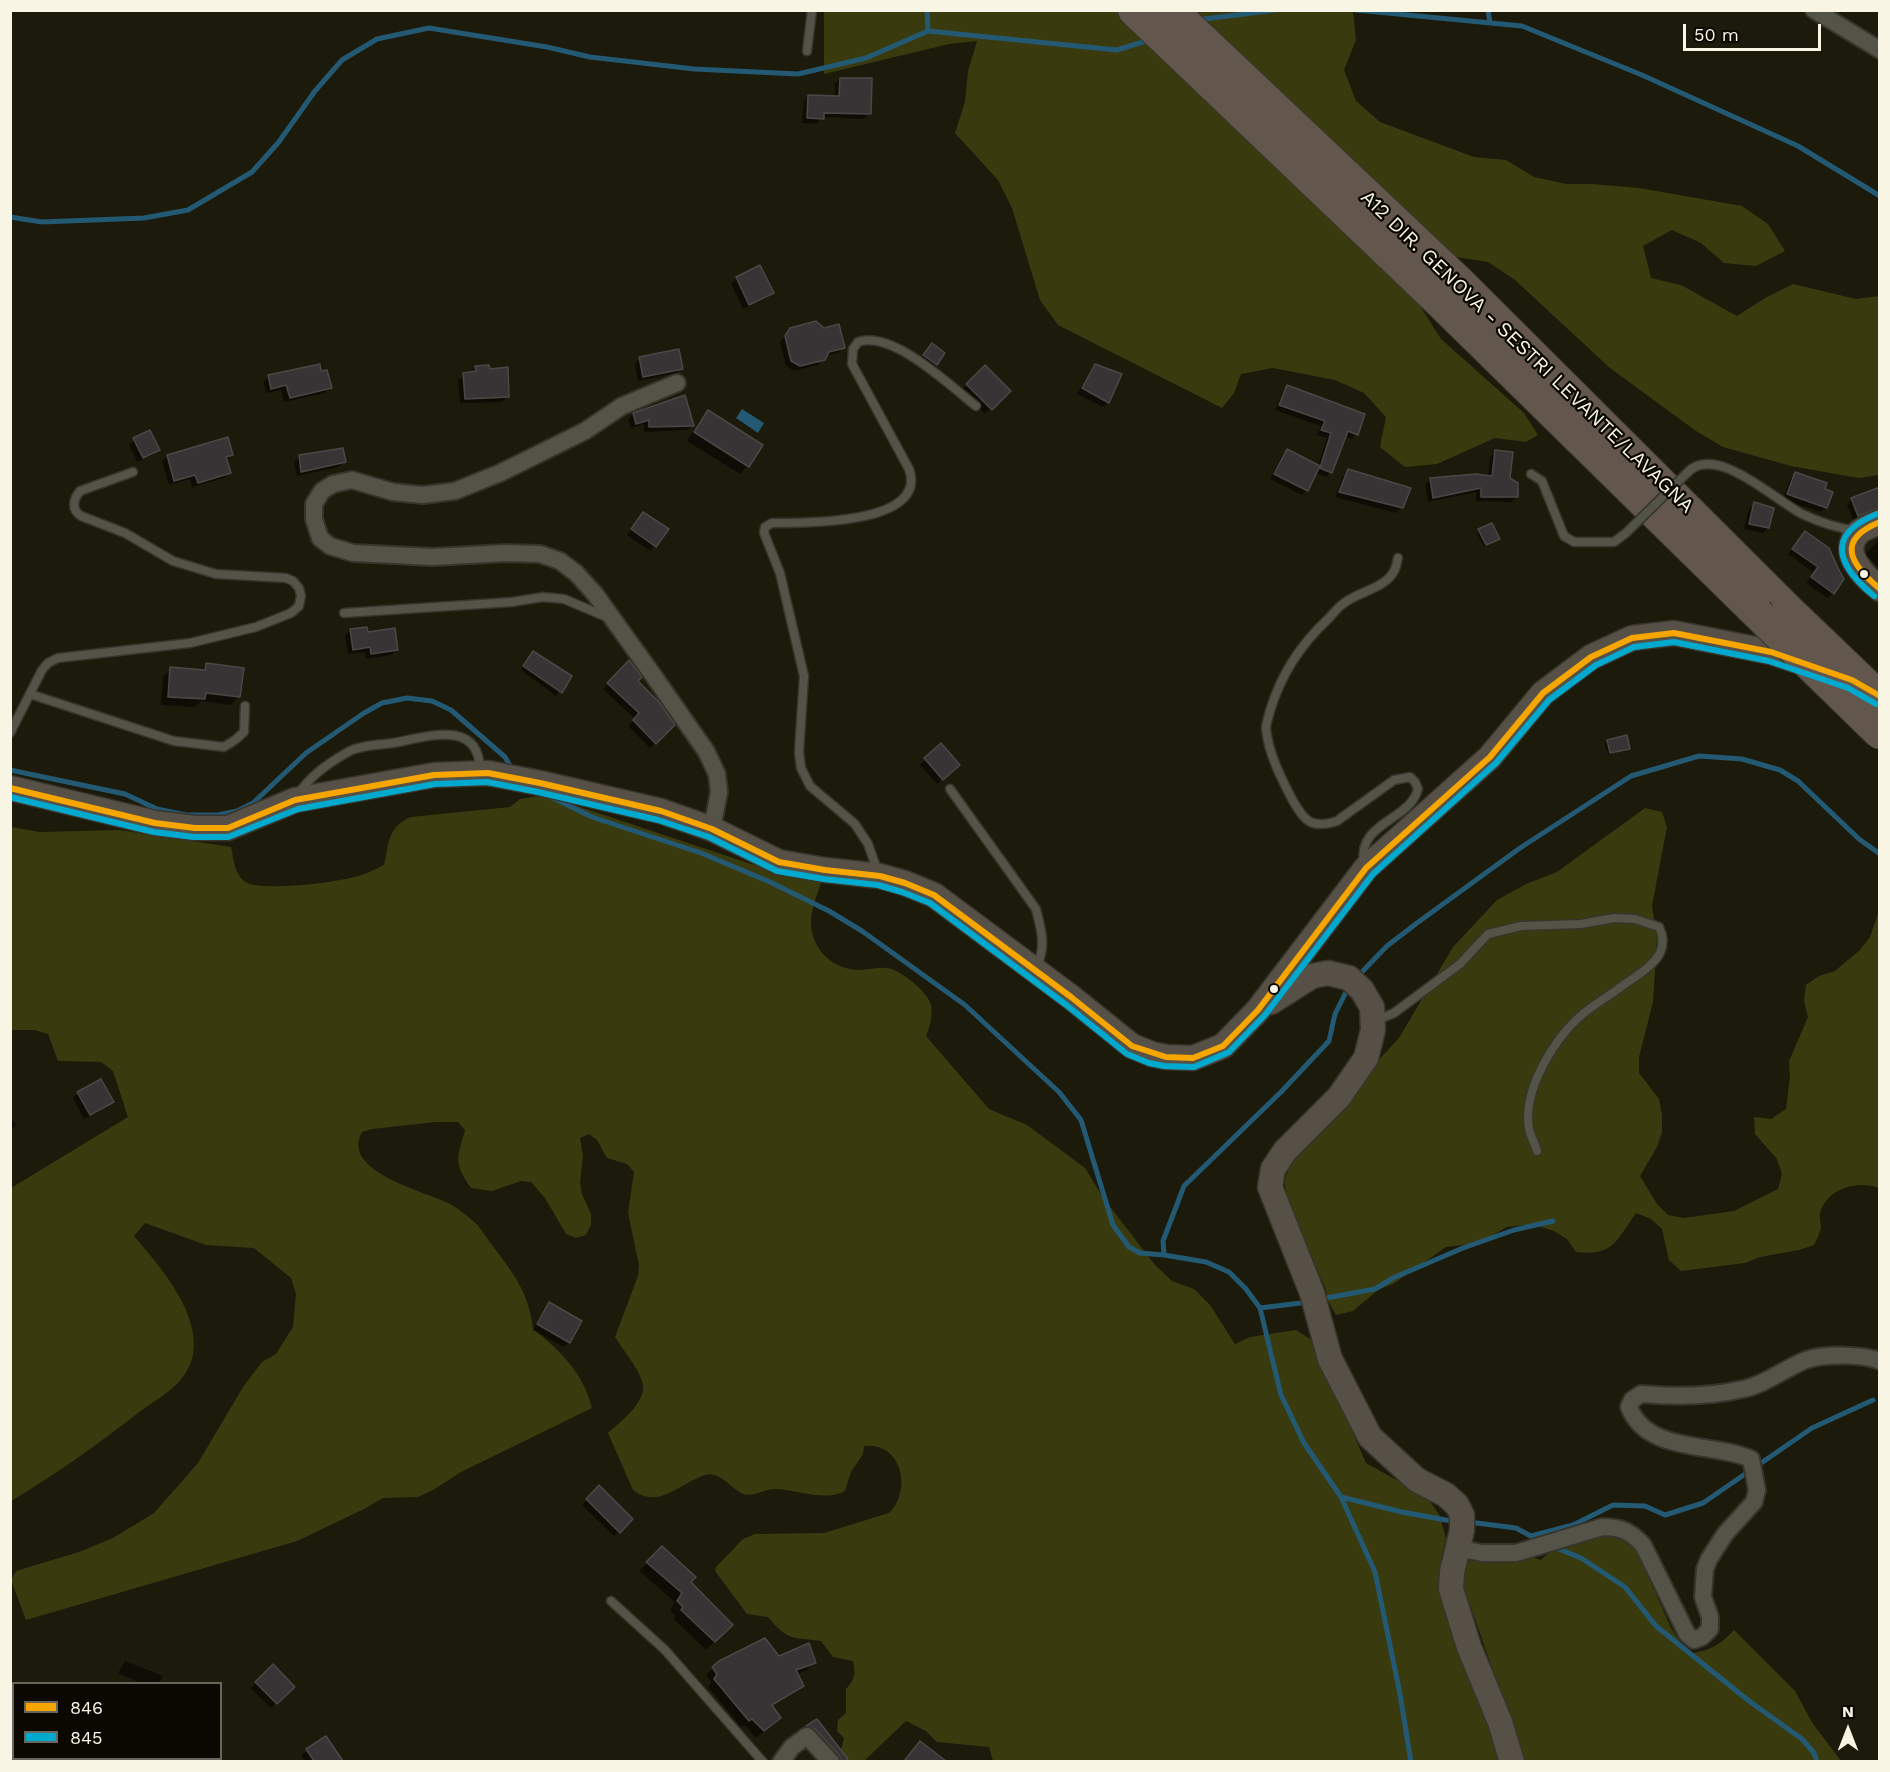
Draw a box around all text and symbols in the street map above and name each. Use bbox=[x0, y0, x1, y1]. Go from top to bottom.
scale bar bbox=[1686, 12, 1824, 50]
text: 50 m bbox=[1694, 24, 1739, 45]
street label: A12 DIR. GENOVA - SESTRI LEVANTE/LAVAGNA bbox=[1355, 186, 1699, 518]
unlabelled marker bbox=[1858, 568, 1870, 580]
unlabelled marker bbox=[1268, 983, 1280, 995]
legend bbox=[12, 1682, 222, 1760]
text: 846 bbox=[70, 1697, 103, 1718]
north arrow bbox=[1818, 1700, 1878, 1760]
text: N bbox=[1842, 1702, 1854, 1721]
text: 845 bbox=[70, 1727, 103, 1748]

